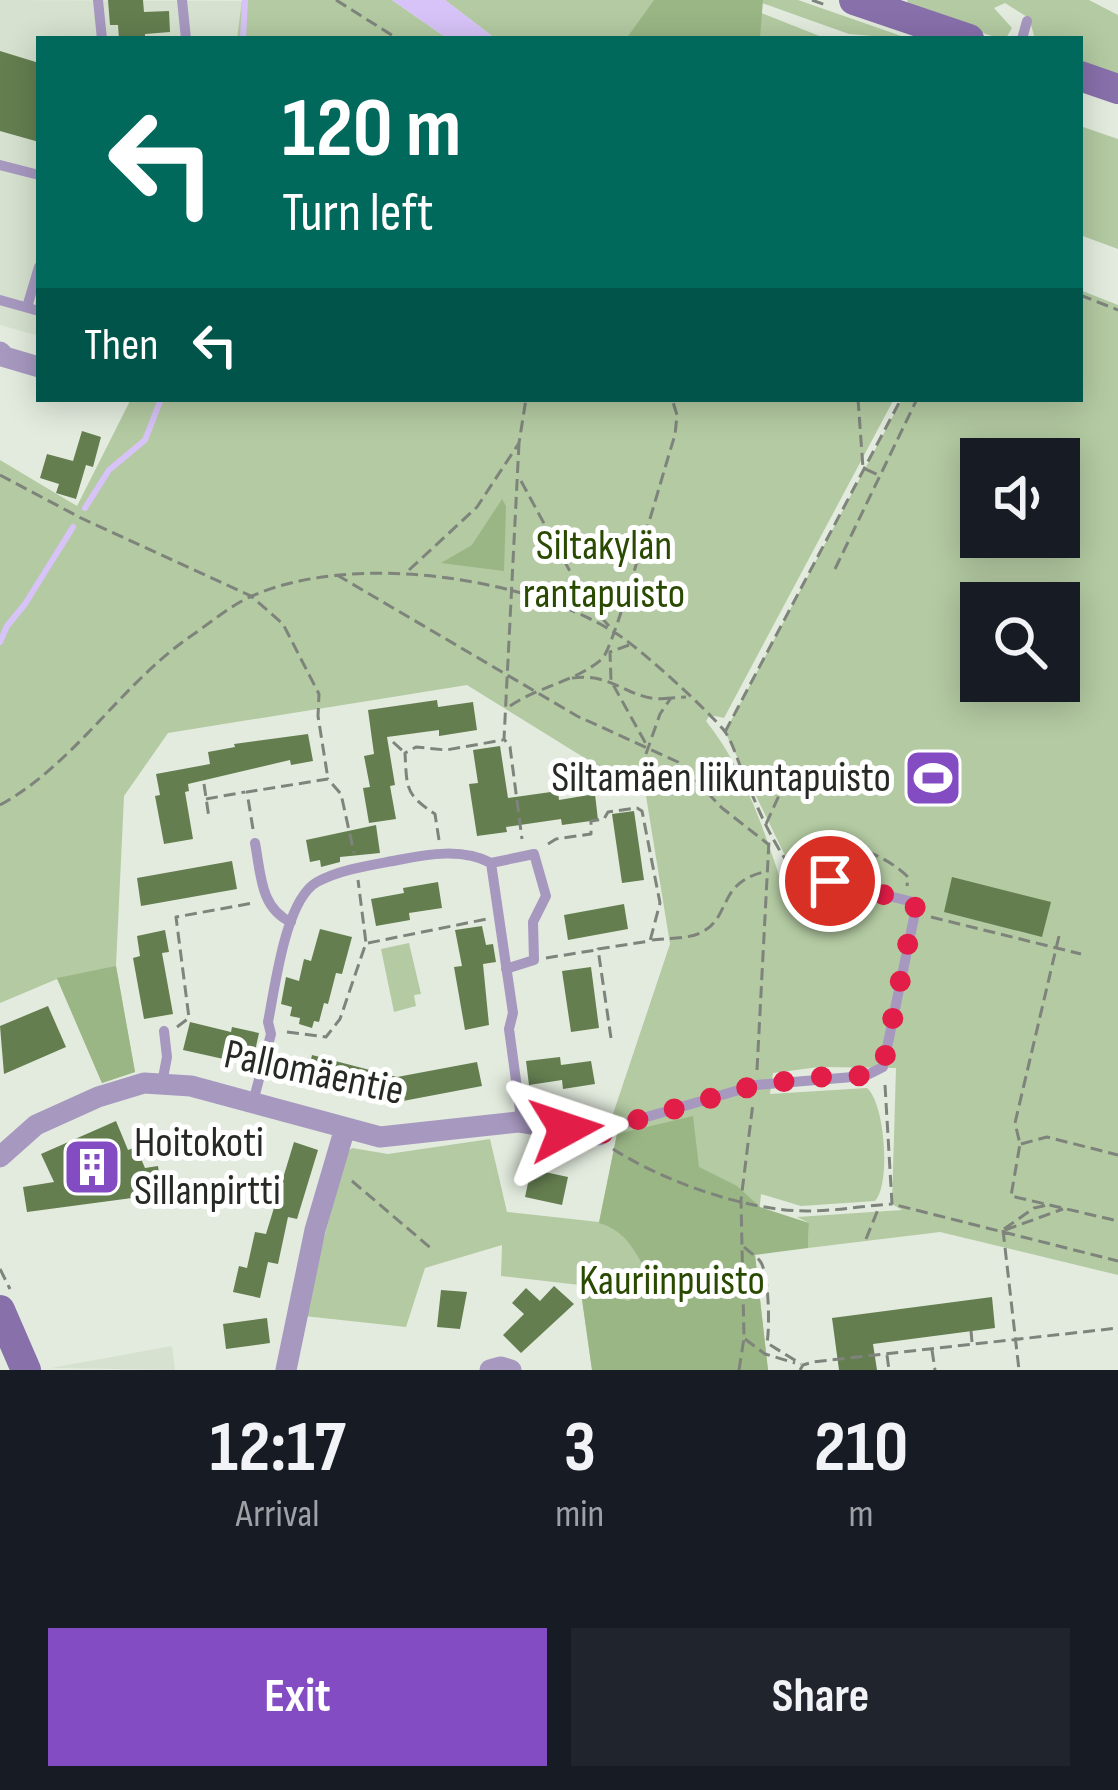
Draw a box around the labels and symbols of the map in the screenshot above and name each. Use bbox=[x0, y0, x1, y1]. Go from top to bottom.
park label: Siltakylän rantapuisto bbox=[523, 521, 685, 620]
sports icon: Siltamäen liikuntapuisto bbox=[902, 747, 964, 809]
place label: Siltamäen liikuntapuisto bbox=[551, 753, 891, 804]
pin bbox=[779, 830, 881, 932]
street label: Pallomäentie bbox=[220, 1029, 408, 1117]
position arrow bbox=[503, 1066, 629, 1192]
place label: Hoitokoti Sillanpirtti bbox=[134, 1118, 281, 1217]
building icon: Hoitokoti Sillanpirtti bbox=[61, 1136, 123, 1198]
park label: Kauriinpuisto bbox=[579, 1256, 765, 1307]

